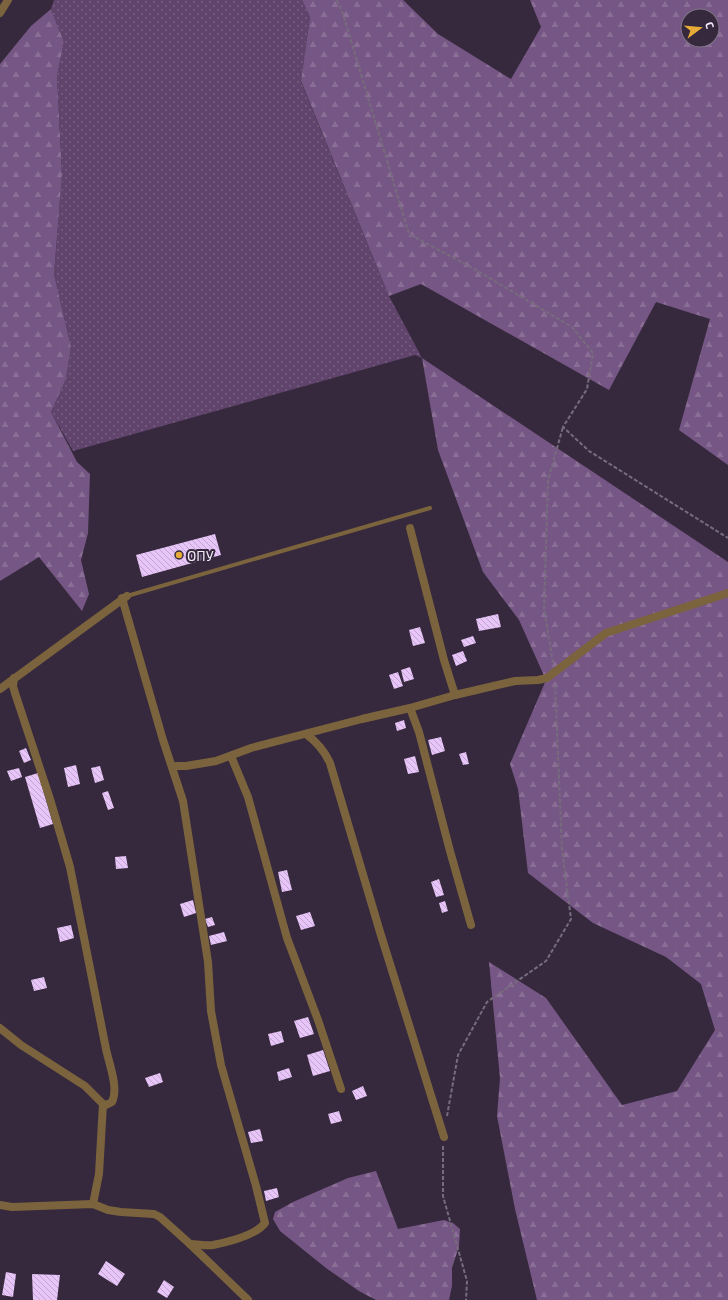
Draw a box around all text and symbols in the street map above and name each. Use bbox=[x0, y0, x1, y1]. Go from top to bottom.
north arrow bbox=[680, 8, 720, 48]
text: С bbox=[703, 20, 717, 31]
place label: ОПУ bbox=[187, 547, 214, 564]
marker: ОПУ bbox=[174, 550, 184, 560]

